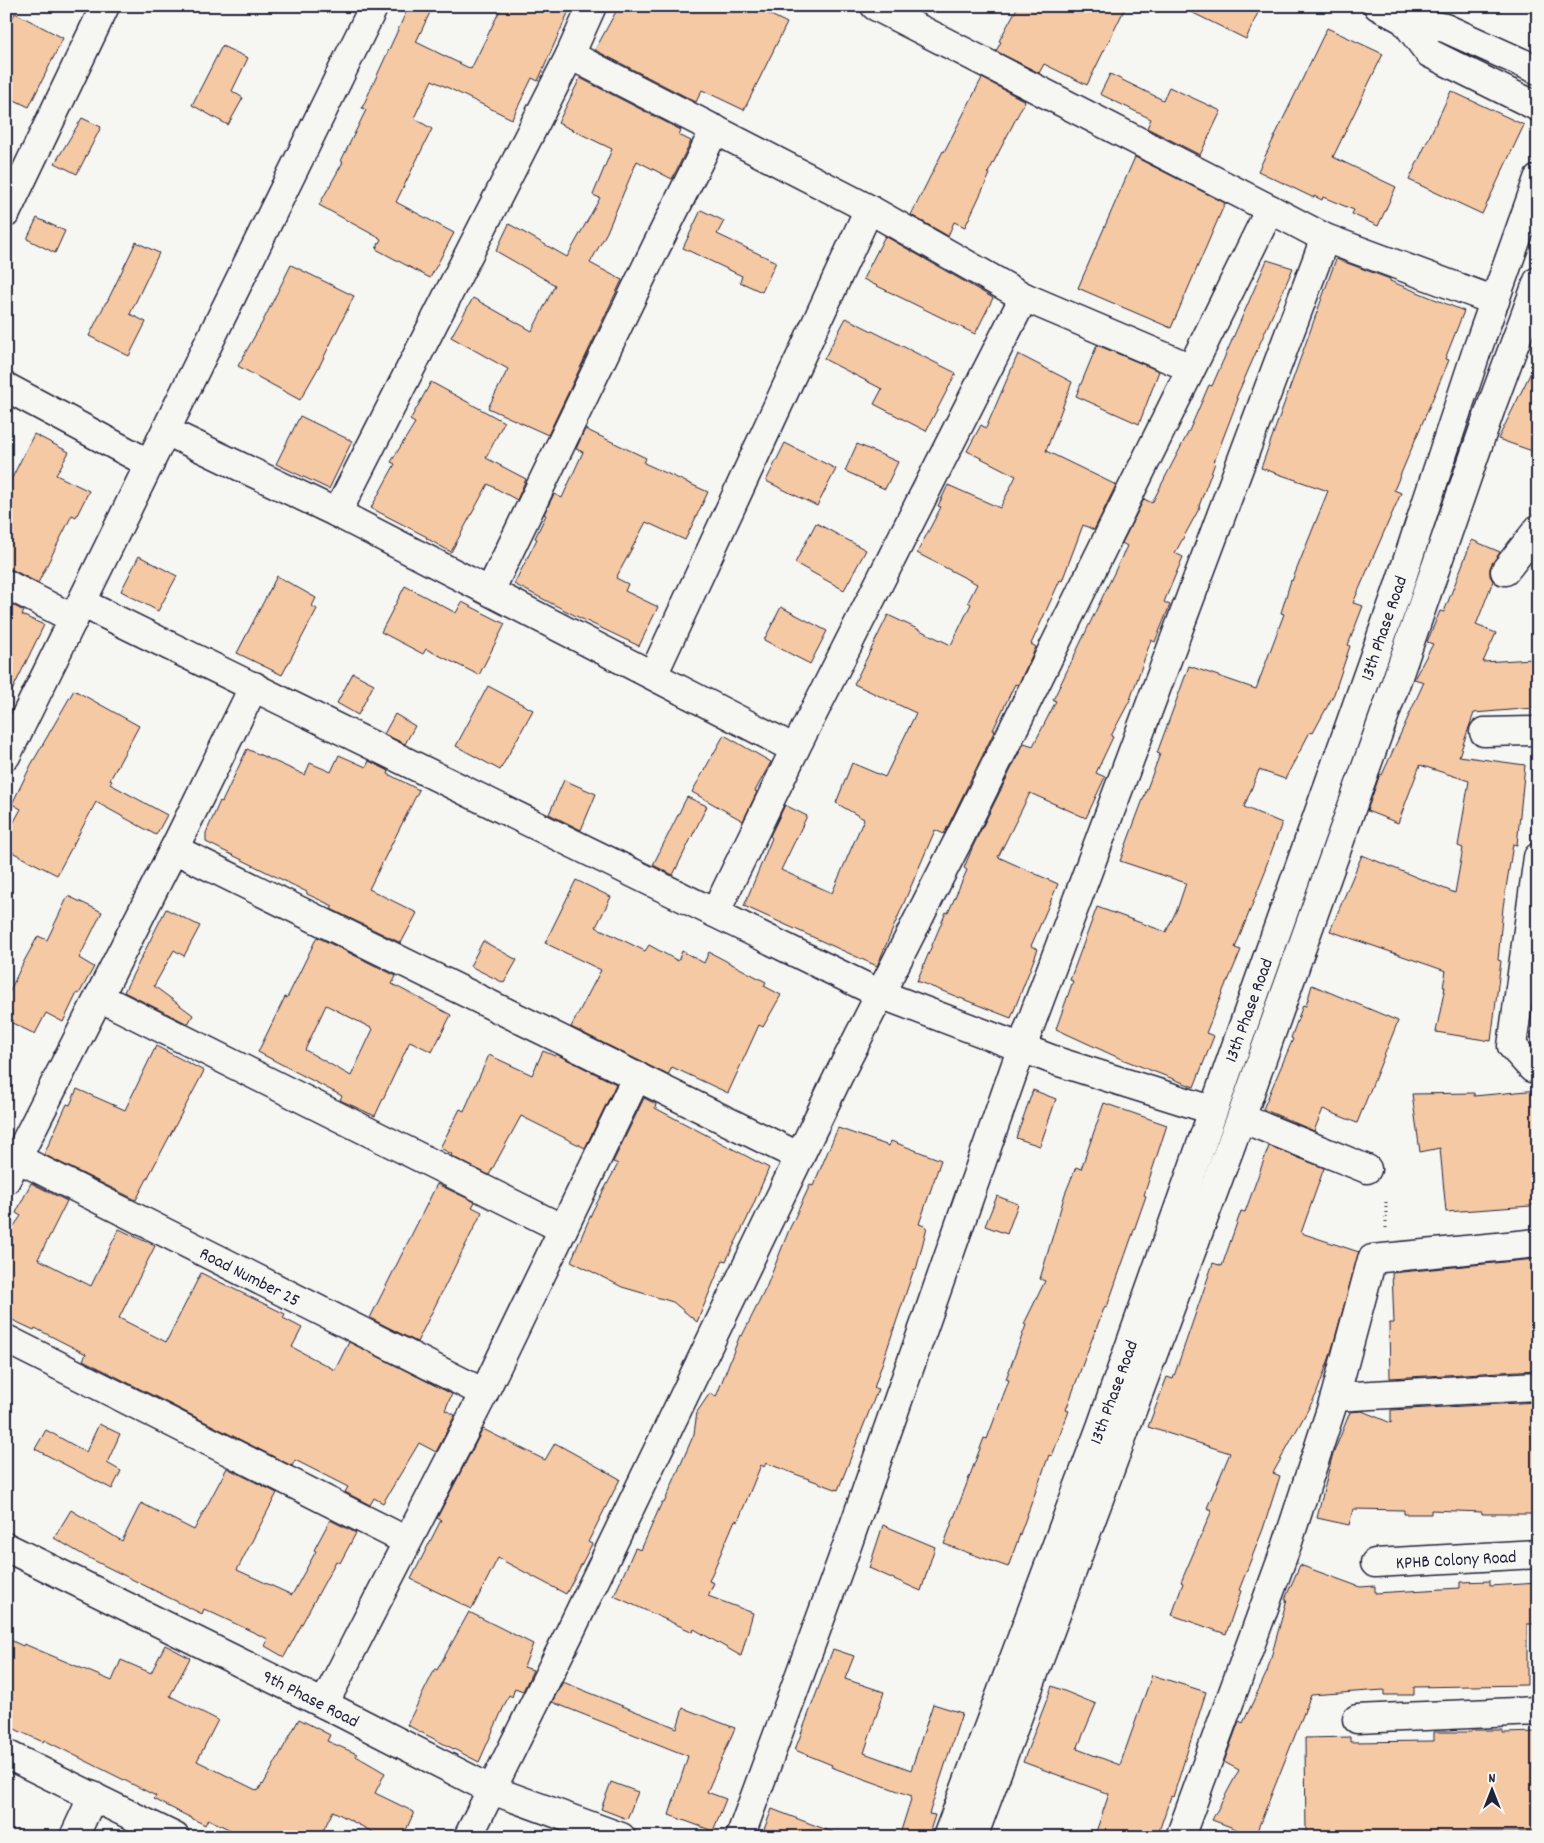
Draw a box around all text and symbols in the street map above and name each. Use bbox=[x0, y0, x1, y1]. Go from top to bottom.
street label: 13th Phase Road bbox=[1356, 573, 1415, 684]
street label: 13th Phase Road bbox=[1220, 955, 1281, 1066]
street label: Road Number 25 bbox=[194, 1242, 303, 1314]
street label: 13th Phase Road bbox=[1085, 1337, 1146, 1448]
street label: KPHB Colony Road bbox=[1395, 1546, 1517, 1577]
street label: 9th Phase Road bbox=[257, 1665, 362, 1735]
north arrow bbox=[1466, 1766, 1516, 1816]
text: N bbox=[1489, 1769, 1496, 1789]

